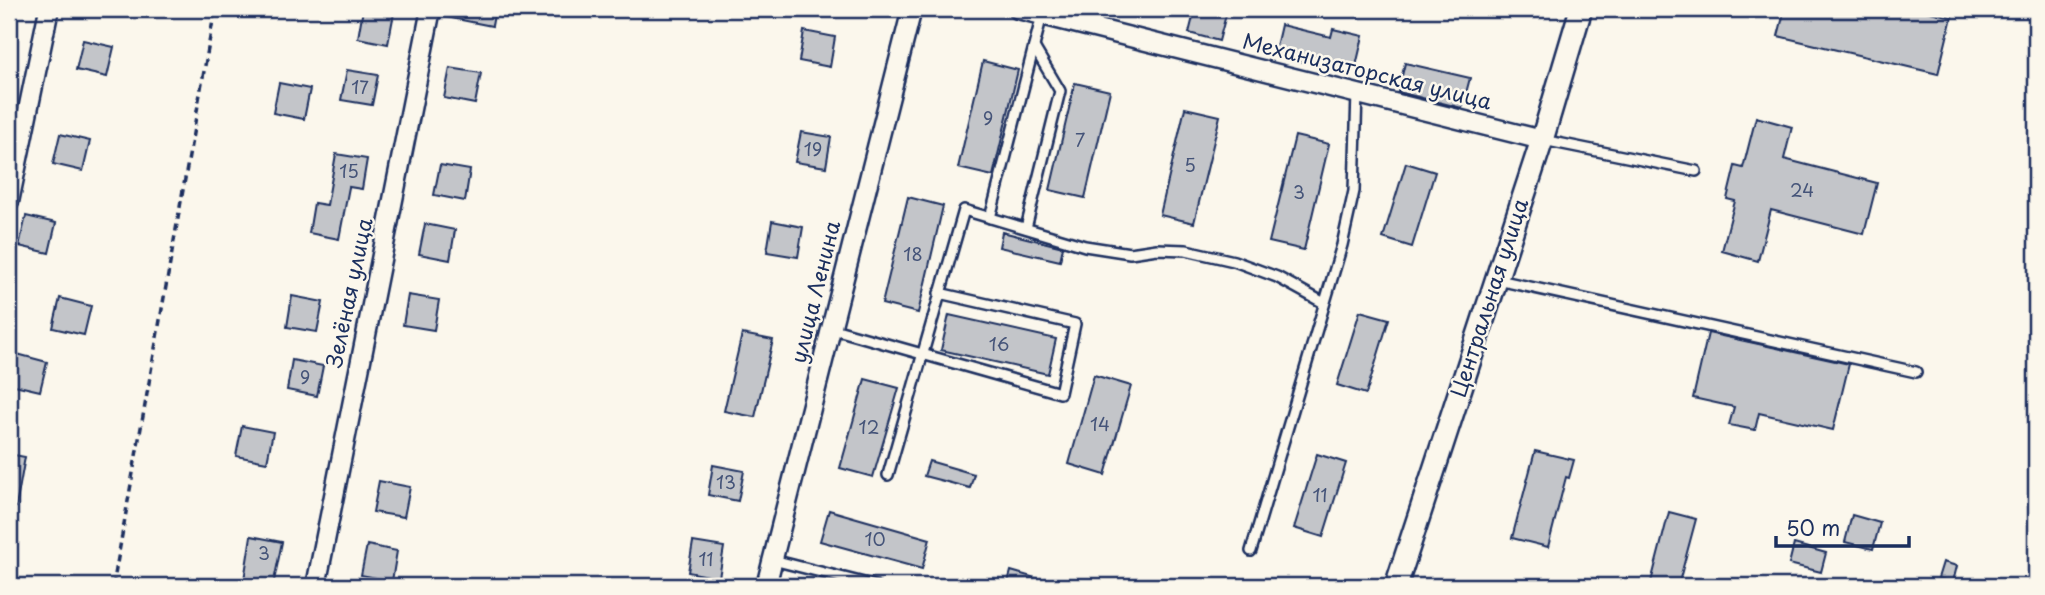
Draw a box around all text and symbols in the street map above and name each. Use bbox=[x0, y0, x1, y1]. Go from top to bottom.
street label: Механизаторская улица bbox=[1240, 24, 1496, 117]
house number: 17 bbox=[351, 73, 369, 100]
house number: 9 bbox=[983, 104, 993, 131]
house number: 7 bbox=[1075, 126, 1085, 153]
house number: 19 bbox=[804, 135, 822, 162]
house number: 5 bbox=[1184, 151, 1196, 178]
house number: 15 bbox=[339, 157, 359, 184]
house number: 24 bbox=[1790, 176, 1814, 203]
house number: 3 bbox=[1293, 178, 1305, 205]
street label: Центральная улица bbox=[1441, 193, 1536, 401]
street label: Зелёная улица bbox=[317, 214, 380, 370]
street label: улица Ленина bbox=[781, 216, 847, 366]
house number: 18 bbox=[903, 240, 923, 267]
house number: 16 bbox=[989, 330, 1009, 357]
house number: 9 bbox=[300, 363, 310, 390]
house number: 14 bbox=[1090, 410, 1110, 437]
house number: 12 bbox=[859, 413, 879, 440]
house number: 13 bbox=[716, 468, 736, 495]
house number: 11 bbox=[1312, 481, 1328, 508]
scale bar bbox=[1776, 504, 1909, 548]
text: 50 m bbox=[1786, 511, 1840, 543]
house number: 10 bbox=[864, 525, 886, 552]
house number: 3 bbox=[258, 539, 270, 566]
house number: 11 bbox=[698, 545, 714, 572]

